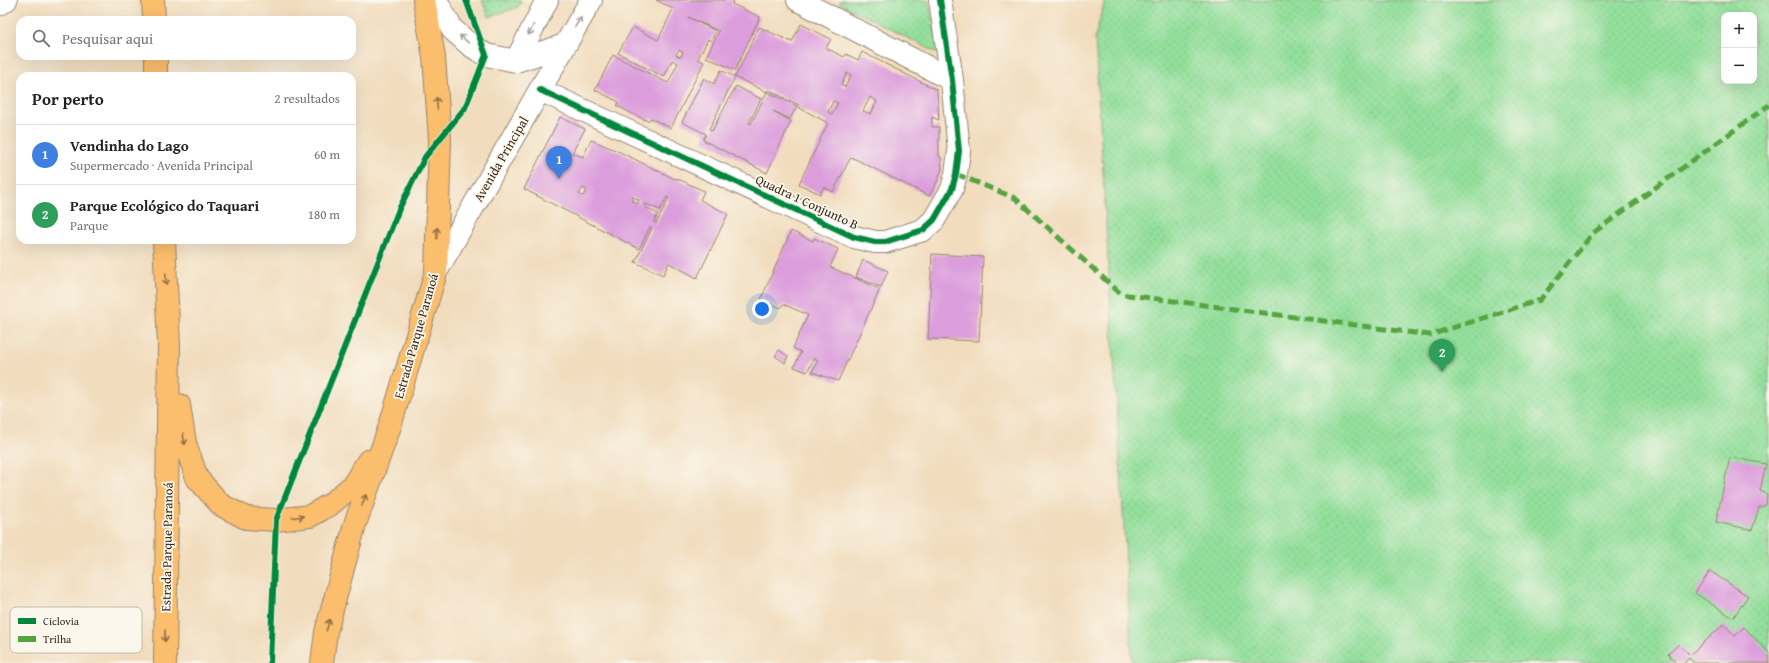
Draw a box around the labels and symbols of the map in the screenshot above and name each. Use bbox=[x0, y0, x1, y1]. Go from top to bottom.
one-way arrow bbox=[574, 16, 582, 28]
one-way arrow bbox=[527, 24, 534, 36]
one-way arrow bbox=[458, 35, 469, 44]
one-way arrow bbox=[434, 97, 441, 110]
street label: Avenida Principal bbox=[469, 112, 533, 205]
pin: 1 bbox=[546, 146, 572, 179]
street label: Quadra 1 Conjunto B bbox=[752, 170, 862, 234]
one-way arrow bbox=[433, 227, 441, 240]
street label: Estrada Parque Paranoá bbox=[389, 270, 443, 401]
one-way arrow bbox=[163, 272, 170, 285]
your location bbox=[752, 299, 772, 319]
pin: 2 bbox=[1429, 339, 1455, 372]
one-way arrow bbox=[181, 432, 189, 445]
street label: Estrada Parque Paranoá bbox=[156, 481, 178, 612]
one-way arrow bbox=[361, 493, 368, 506]
one-way arrow bbox=[291, 514, 304, 521]
legend bbox=[10, 607, 142, 653]
text: Ciclovia bbox=[43, 613, 80, 629]
one-way arrow bbox=[325, 618, 333, 631]
one-way arrow bbox=[162, 629, 169, 642]
text: Trilha bbox=[43, 631, 72, 647]

